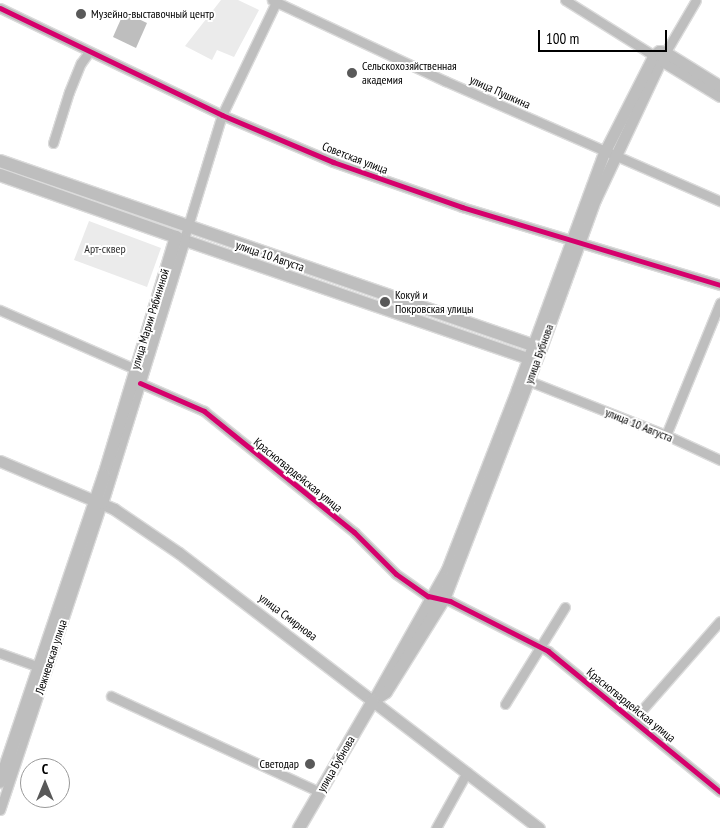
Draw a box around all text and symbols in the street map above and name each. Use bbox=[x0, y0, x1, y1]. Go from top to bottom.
place label: Музейно-выставочный центр bbox=[91, 7, 214, 21]
marker: Музейно-выставочный центр bbox=[75, 8, 87, 20]
scale bar bbox=[540, 20, 669, 52]
text: 100 m bbox=[546, 29, 579, 48]
place label: Сельскохозяйственная академия bbox=[362, 59, 457, 87]
marker: Сельскохозяйственная академия bbox=[346, 67, 358, 79]
street label: улица Пушкина bbox=[467, 72, 533, 112]
street label: Советская улица bbox=[320, 139, 390, 177]
street label: улица 10 Августа bbox=[234, 238, 306, 274]
park label: Арт-сквер bbox=[84, 242, 126, 256]
street label: улица Марии Рябининой bbox=[128, 267, 172, 371]
place label: Кокуй и Покровская улицы bbox=[395, 288, 474, 316]
marker: Кокуй и Покровская улицы bbox=[379, 296, 391, 308]
street label: улица Бубнова bbox=[522, 322, 556, 386]
street label: улица 10 Августа bbox=[603, 405, 675, 445]
street label: Красногвардейская улица bbox=[251, 435, 345, 515]
street label: улица Смирнова bbox=[256, 590, 320, 644]
street label: Лежневская улица bbox=[32, 618, 70, 696]
street label: Красногвардейская улица bbox=[584, 665, 678, 745]
street label: улица Бубнова bbox=[314, 733, 358, 795]
place label: Светодар bbox=[260, 757, 299, 771]
marker: Светодар bbox=[303, 757, 317, 771]
north arrow bbox=[20, 758, 70, 808]
text: С bbox=[42, 760, 48, 778]

